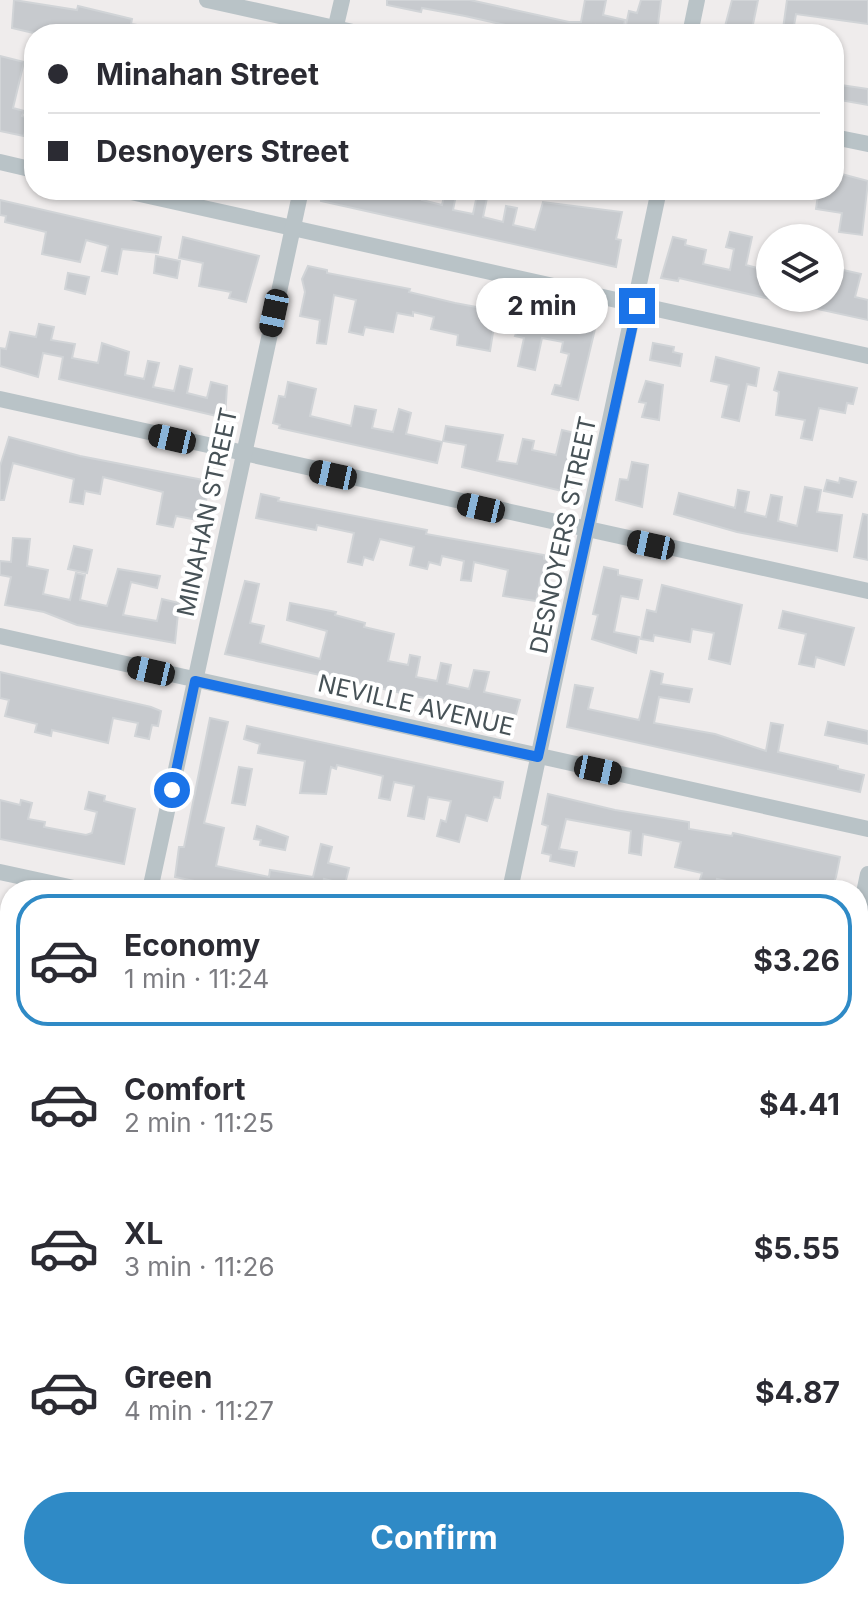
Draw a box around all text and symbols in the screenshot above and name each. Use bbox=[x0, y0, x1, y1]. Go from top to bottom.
text: Minahan Street bbox=[96, 56, 319, 92]
text: Desnoyers Street bbox=[96, 133, 349, 169]
map controls bbox=[756, 224, 844, 312]
button: layers bbox=[756, 224, 844, 312]
callout: 2 min bbox=[477, 278, 609, 334]
car bbox=[257, 287, 291, 339]
route end bbox=[619, 288, 655, 324]
text: 2 min bbox=[507, 290, 577, 321]
street label: MINAHAN STREET bbox=[171, 405, 243, 619]
street label: DESNOYERS STREET bbox=[524, 414, 602, 656]
car bbox=[146, 422, 198, 456]
car bbox=[307, 458, 359, 492]
car bbox=[455, 491, 507, 525]
car bbox=[625, 528, 677, 562]
car bbox=[125, 654, 177, 688]
street label: NEVILLE AVENUE bbox=[315, 668, 517, 742]
car bbox=[572, 753, 624, 787]
route start bbox=[154, 772, 190, 808]
icon: car bbox=[28, 924, 100, 996]
text: Economy bbox=[124, 927, 260, 963]
text: $3.26 bbox=[753, 942, 840, 978]
text: 1 min · 11:24 bbox=[124, 963, 269, 994]
icon: car bbox=[28, 1068, 100, 1140]
text: Comfort bbox=[124, 1071, 245, 1107]
text: $4.41 bbox=[759, 1086, 840, 1122]
text: 2 min · 11:25 bbox=[124, 1107, 274, 1138]
icon: car bbox=[28, 1212, 100, 1284]
text: XL bbox=[124, 1215, 163, 1251]
text: $5.55 bbox=[754, 1230, 840, 1266]
text: 3 min · 11:26 bbox=[124, 1251, 275, 1282]
icon: car bbox=[28, 1356, 100, 1428]
text: Green bbox=[124, 1359, 212, 1395]
text: $4.87 bbox=[755, 1374, 840, 1410]
text: 4 min · 11:27 bbox=[124, 1395, 274, 1426]
button: Confirm bbox=[24, 1492, 844, 1584]

